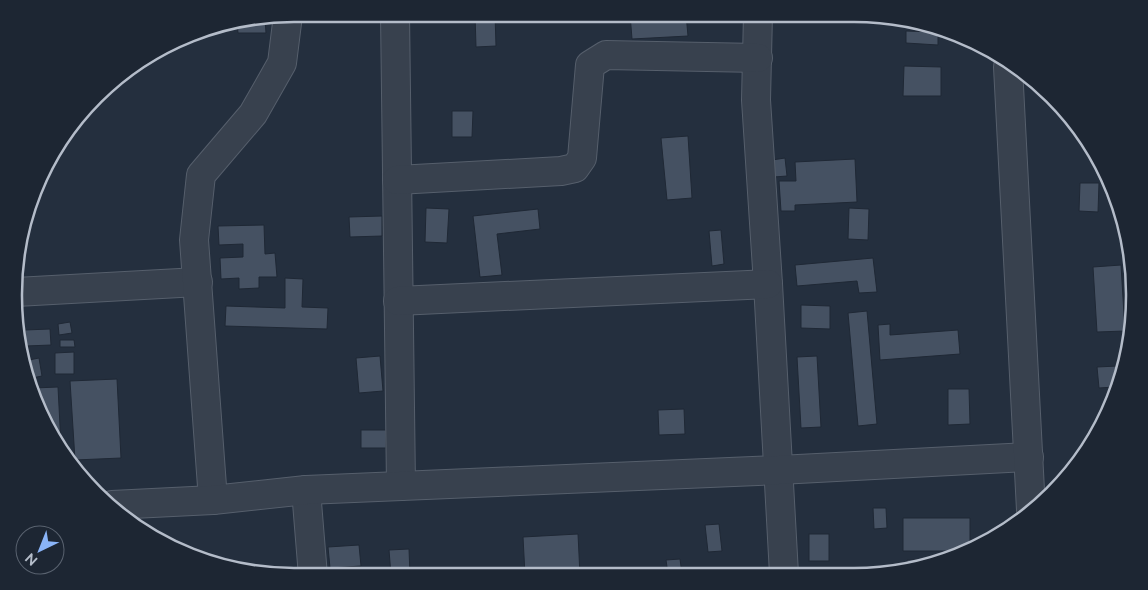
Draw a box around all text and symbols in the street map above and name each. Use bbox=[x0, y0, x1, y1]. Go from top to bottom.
north arrow bbox=[15, 525, 65, 575]
text: N bbox=[22, 550, 40, 569]

